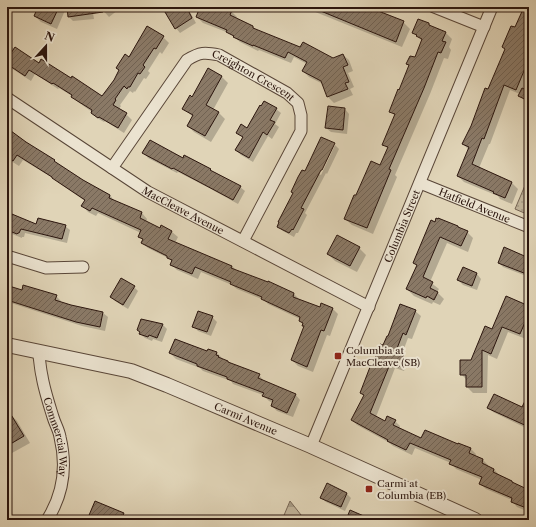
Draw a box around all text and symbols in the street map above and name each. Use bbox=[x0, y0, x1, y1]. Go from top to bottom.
north arrow bbox=[26, 26, 66, 66]
text: N bbox=[43, 28, 57, 45]
street label: Creighton Crescent bbox=[211, 48, 298, 104]
street label: MacCleave Avenue bbox=[139, 184, 226, 238]
street label: Hatfield Avenue bbox=[437, 185, 513, 226]
street label: Columbia Street bbox=[381, 187, 423, 265]
place label: Columbia at MacCleave (SB) bbox=[346, 344, 420, 369]
marker: Columbia at MacCleave (SB) bbox=[333, 351, 343, 361]
street label: Commercial Way bbox=[40, 396, 69, 478]
street label: Carmi Avenue bbox=[212, 400, 280, 438]
place label: Carmi at Columbia (EB) bbox=[377, 477, 446, 502]
marker: Carmi at Columbia (EB) bbox=[364, 484, 374, 494]

